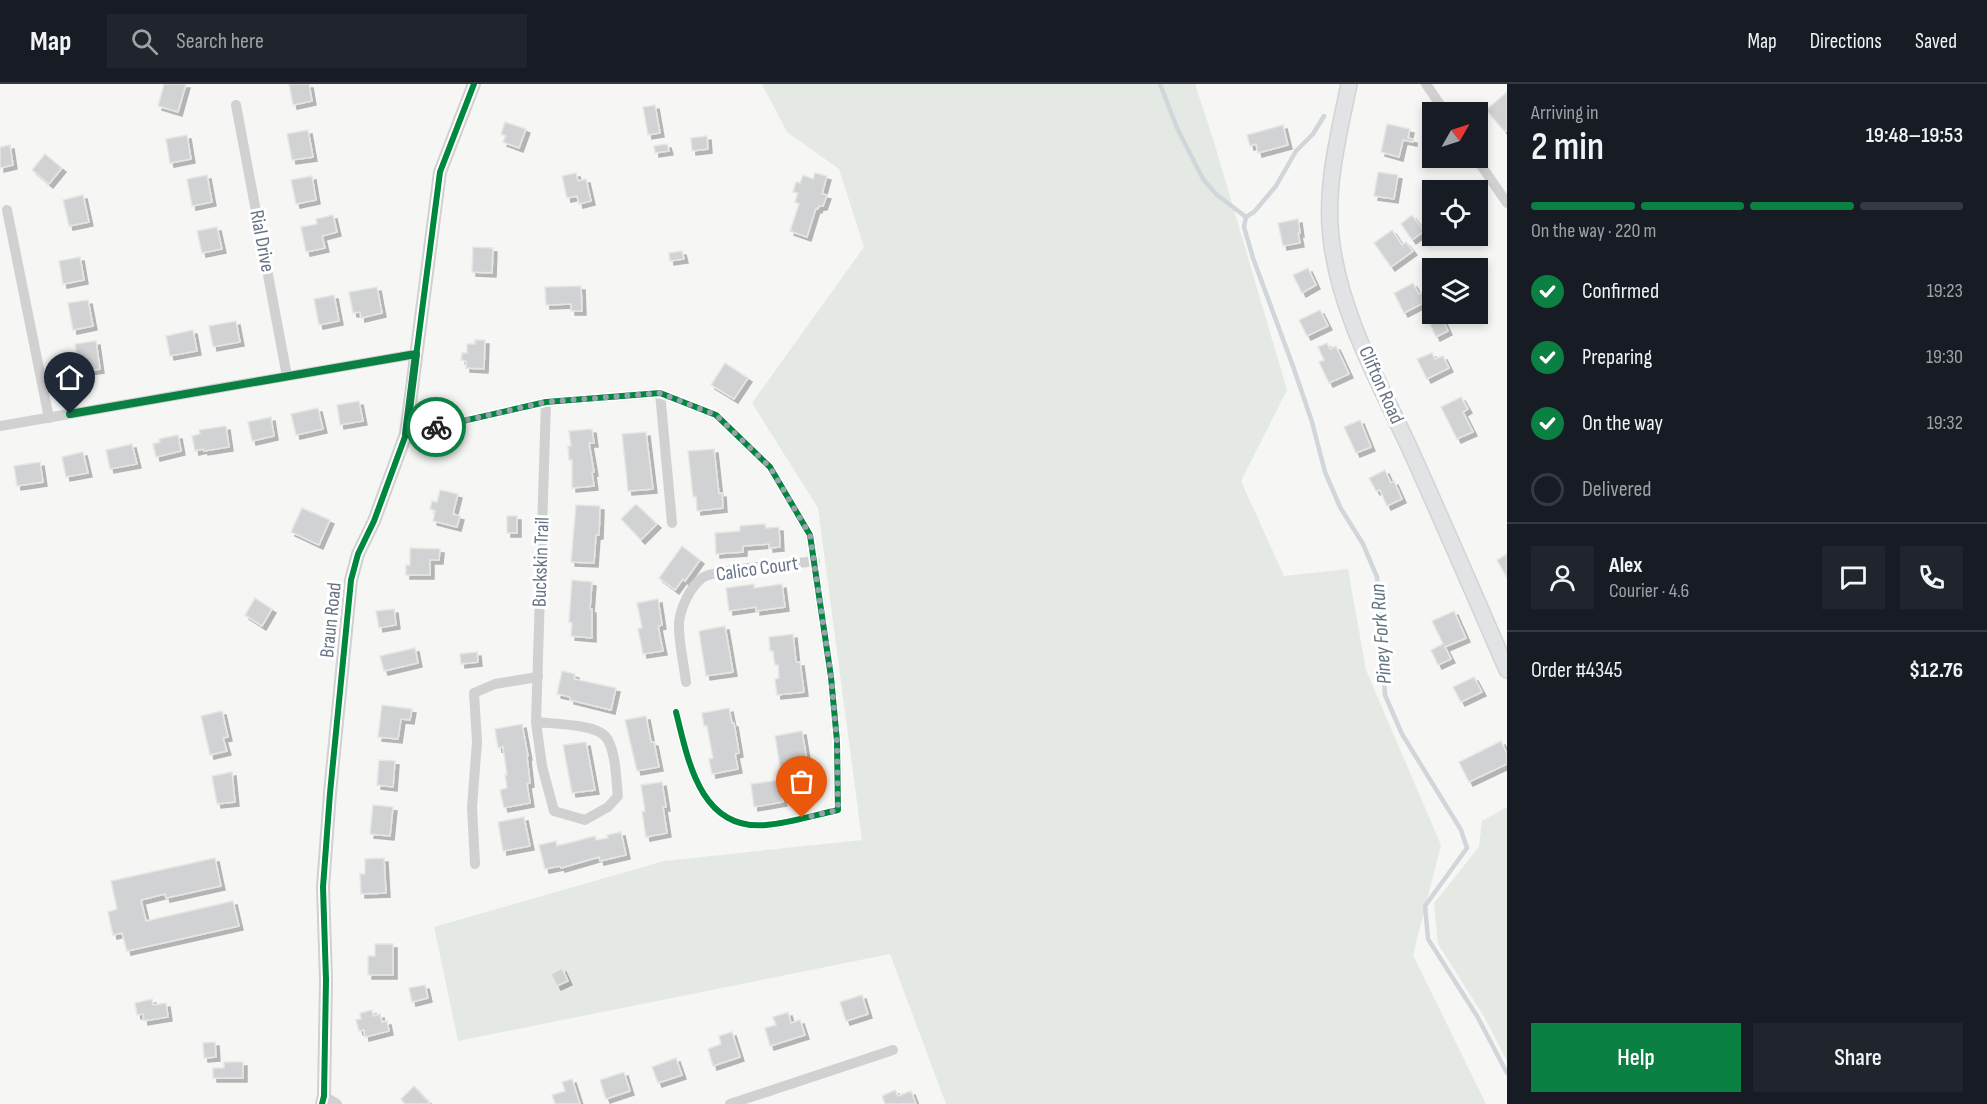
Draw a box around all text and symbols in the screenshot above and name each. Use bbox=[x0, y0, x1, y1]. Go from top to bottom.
search box bbox=[107, 14, 527, 68]
text: Map bbox=[30, 25, 71, 58]
icon: search bbox=[128, 25, 161, 58]
text: Search here bbox=[176, 28, 264, 55]
text: Map bbox=[1747, 29, 1777, 54]
text: Directions bbox=[1810, 29, 1882, 54]
text: Saved bbox=[1915, 29, 1957, 54]
text: Arriving in bbox=[1531, 101, 1599, 125]
north arrow bbox=[1422, 102, 1488, 168]
map controls bbox=[1422, 102, 1488, 324]
text: 19:48–19:53 bbox=[1866, 122, 1963, 149]
text: 2 min bbox=[1531, 124, 1604, 171]
button: locate bbox=[1422, 180, 1488, 246]
street label: Rial Drive bbox=[244, 208, 280, 274]
text: On the way · 220 m bbox=[1531, 219, 1656, 243]
button: layers bbox=[1422, 258, 1488, 324]
icon: check bbox=[1531, 275, 1564, 308]
text: Confirmed bbox=[1582, 278, 1659, 305]
text: 19:23 bbox=[1927, 279, 1963, 303]
icon: check bbox=[1531, 341, 1564, 374]
street label: Clifton Road bbox=[1353, 342, 1409, 428]
text: Preparing bbox=[1582, 344, 1652, 371]
text: 19:30 bbox=[1926, 345, 1963, 369]
pin bbox=[44, 352, 95, 414]
icon: home bbox=[53, 361, 86, 394]
courier bbox=[406, 397, 466, 457]
icon: check bbox=[1531, 407, 1564, 440]
text: On the way bbox=[1582, 410, 1663, 437]
icon: bike bbox=[420, 411, 453, 444]
text: 19:32 bbox=[1927, 411, 1963, 435]
text: Delivered bbox=[1582, 476, 1651, 503]
street label: Buckskin Trail bbox=[527, 517, 555, 607]
button: person bbox=[1531, 546, 1594, 609]
button: chat bbox=[1822, 546, 1885, 609]
button: phone bbox=[1900, 546, 1963, 609]
street label: Calico Court bbox=[714, 551, 800, 587]
text: Alex bbox=[1609, 552, 1642, 579]
text: Courier · 4.6 bbox=[1609, 579, 1689, 603]
street label: Braun Road bbox=[315, 581, 347, 659]
water label: Piney Fork Run bbox=[1365, 583, 1397, 685]
text: Order #4345 bbox=[1531, 657, 1622, 684]
text: $12.76 bbox=[1909, 657, 1963, 684]
pin bbox=[776, 756, 827, 818]
icon: bag bbox=[785, 765, 818, 798]
button: Help bbox=[1531, 1023, 1741, 1092]
button: Share bbox=[1753, 1023, 1963, 1092]

